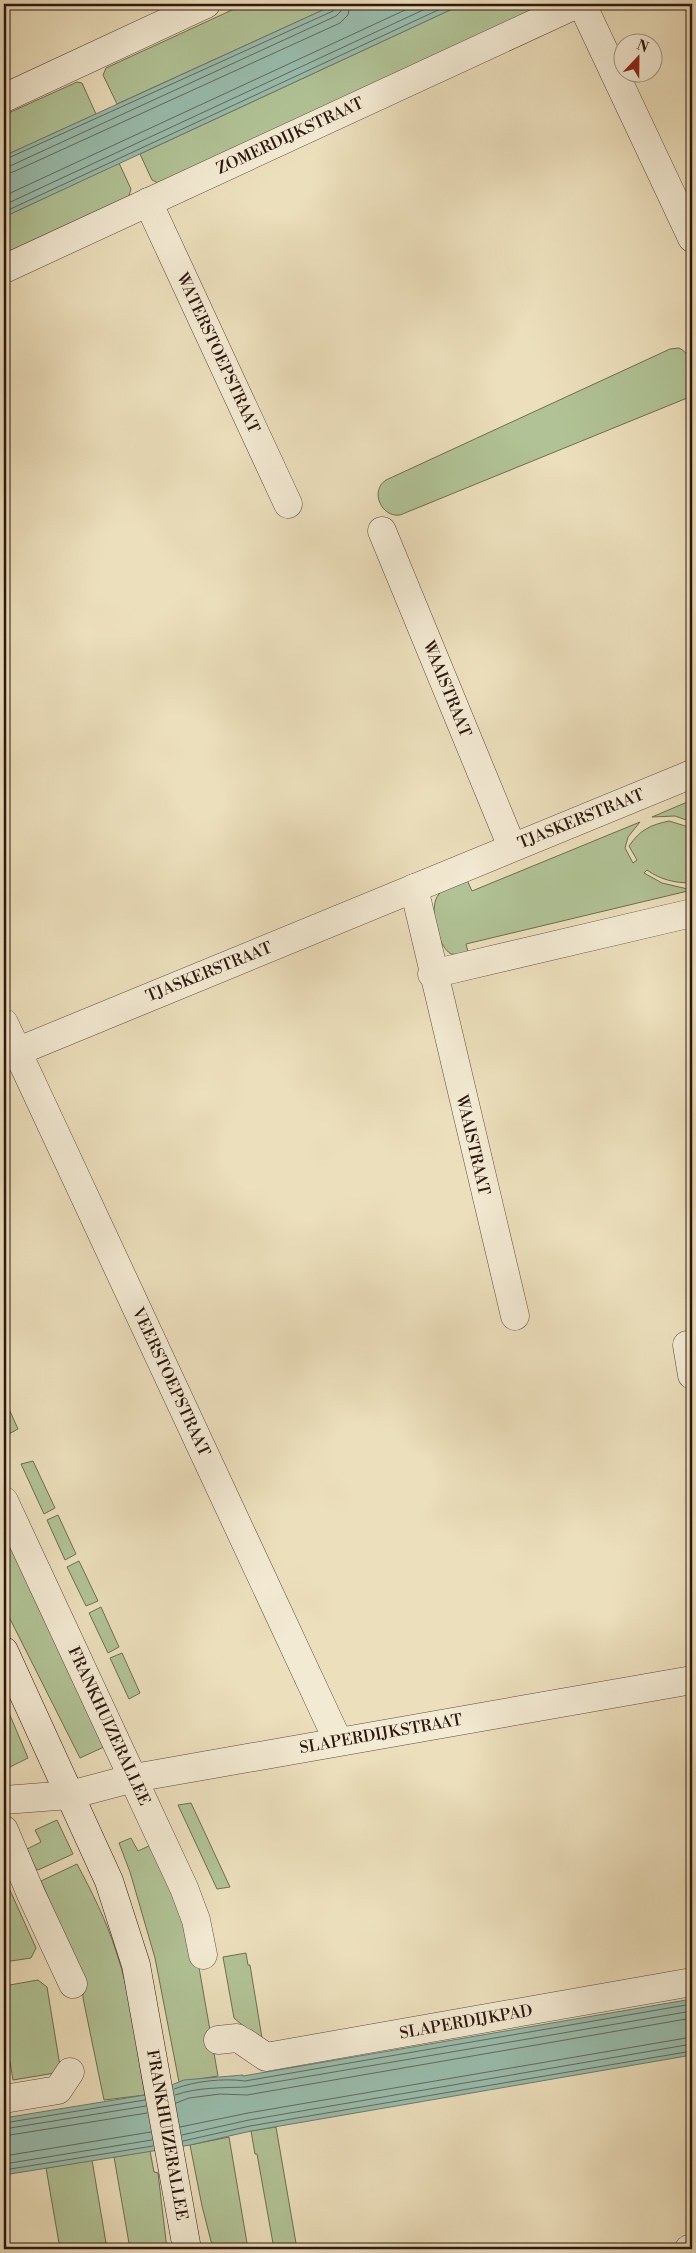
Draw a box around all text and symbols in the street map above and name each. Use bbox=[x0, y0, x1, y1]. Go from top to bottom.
north arrow bbox=[614, 32, 664, 82]
text: N bbox=[634, 36, 651, 57]
street label: ZOMERDIJKSTRAAT bbox=[213, 93, 367, 179]
street label: WATERSTOEPSTRAAT bbox=[172, 269, 264, 436]
street label: WAAISTRAAT bbox=[418, 637, 475, 740]
street label: TJASKERSTRAAT bbox=[515, 785, 647, 853]
street label: TJASKERSTRAAT bbox=[143, 938, 275, 1006]
street label: WAAISTRAAT bbox=[452, 1092, 494, 1197]
street label: VEERSTOEPSTRAAT bbox=[127, 1303, 214, 1460]
street label: FRANKHUIZERALLEE bbox=[63, 1643, 155, 1809]
street label: SLAPERDIJKSTRAAT bbox=[298, 1710, 464, 1758]
street label: SLAPERDIJKPAD bbox=[398, 2000, 534, 2044]
street label: FRANKHUIZERALLEE bbox=[142, 2048, 192, 2222]

